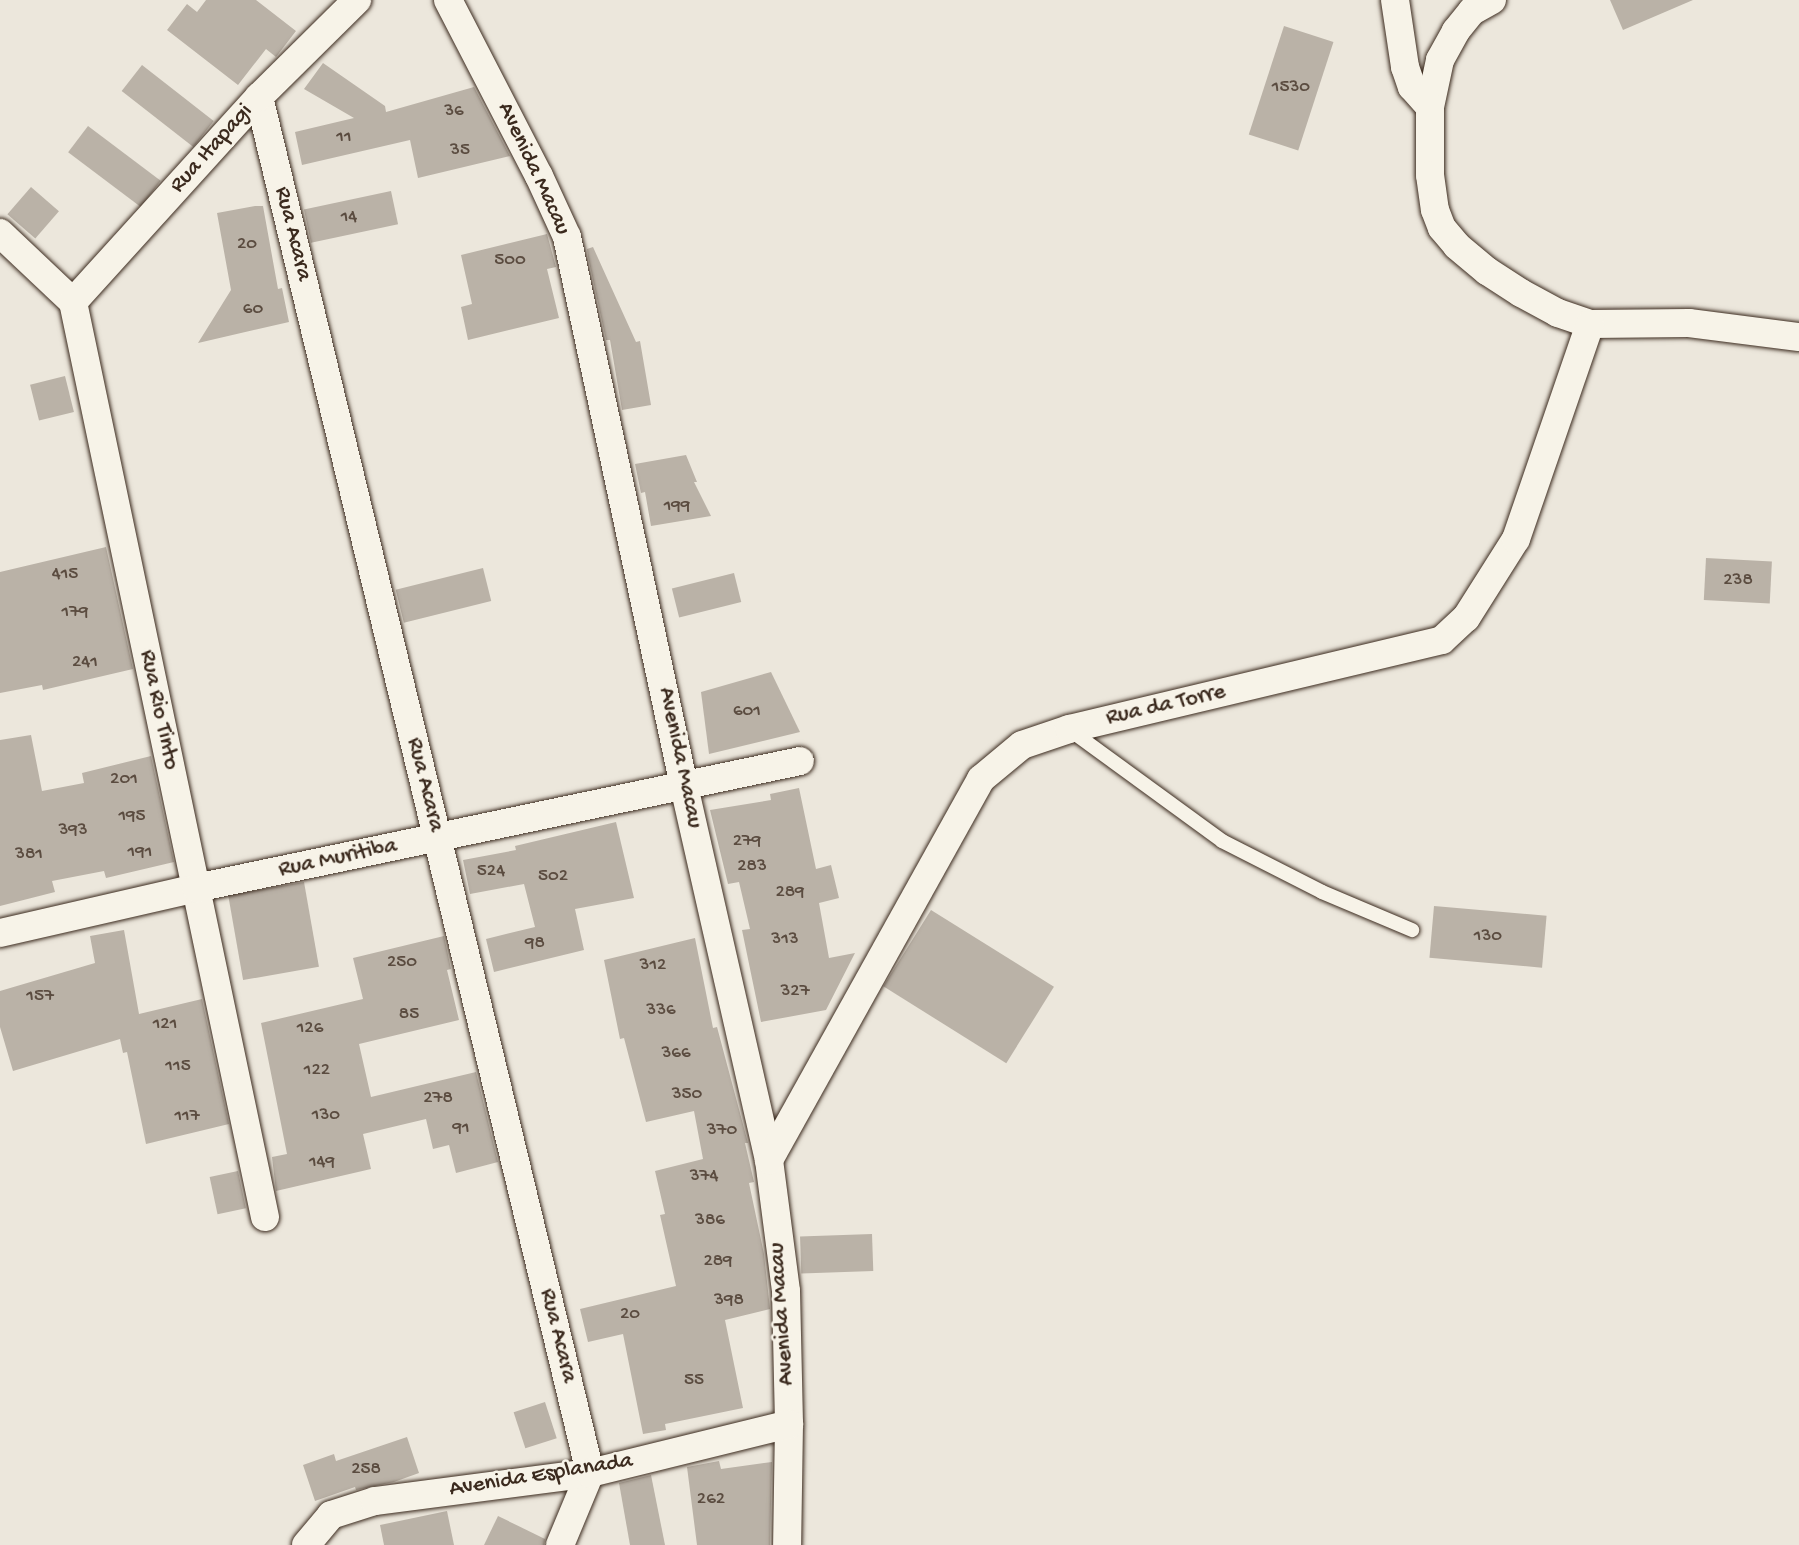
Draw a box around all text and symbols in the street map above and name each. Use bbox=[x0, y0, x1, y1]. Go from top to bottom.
house number: 1530 bbox=[1272, 77, 1310, 99]
street label: Avenida Macau bbox=[490, 98, 576, 240]
street label: Rua Itapagi bbox=[165, 99, 259, 199]
house number: 36 bbox=[444, 101, 464, 123]
house number: 11 bbox=[336, 127, 352, 149]
house number: 35 bbox=[450, 140, 470, 162]
street label: Rua Acara bbox=[267, 184, 317, 284]
house number: 14 bbox=[341, 207, 357, 229]
house number: 20 bbox=[237, 234, 257, 256]
house number: 500 bbox=[494, 250, 526, 272]
house number: 60 bbox=[243, 299, 263, 321]
house number: 199 bbox=[664, 496, 690, 518]
house number: 415 bbox=[52, 564, 78, 586]
house number: 238 bbox=[1723, 570, 1753, 592]
house number: 179 bbox=[61, 602, 89, 624]
street label: Rua Rio Tinto bbox=[132, 648, 184, 772]
house number: 241 bbox=[72, 652, 98, 674]
street label: Rua da Torre bbox=[1104, 679, 1228, 733]
street label: Avenida Macau bbox=[651, 685, 707, 831]
house number: 601 bbox=[733, 701, 761, 723]
street label: Rua Acara bbox=[399, 735, 449, 835]
house number: 201 bbox=[110, 769, 138, 791]
house number: 195 bbox=[118, 806, 146, 828]
house number: 393 bbox=[58, 820, 88, 842]
house number: 279 bbox=[733, 831, 761, 853]
street label: Rua Muritiba bbox=[276, 833, 400, 885]
house number: 191 bbox=[128, 842, 152, 864]
house number: 381 bbox=[15, 844, 43, 866]
house number: 283 bbox=[737, 856, 767, 878]
house number: 524 bbox=[477, 861, 505, 883]
house number: 502 bbox=[538, 866, 568, 888]
house number: 289 bbox=[775, 882, 805, 904]
house number: 130 bbox=[1474, 926, 1502, 948]
house number: 313 bbox=[771, 929, 799, 951]
house number: 98 bbox=[525, 933, 545, 955]
house number: 250 bbox=[387, 952, 417, 974]
house number: 312 bbox=[640, 955, 666, 977]
house number: 327 bbox=[780, 981, 810, 1003]
house number: 157 bbox=[26, 986, 54, 1008]
house number: 336 bbox=[646, 1000, 676, 1022]
house number: 85 bbox=[399, 1004, 419, 1026]
house number: 121 bbox=[153, 1014, 177, 1036]
house number: 126 bbox=[297, 1018, 323, 1040]
house number: 366 bbox=[661, 1043, 691, 1065]
house number: 115 bbox=[165, 1056, 191, 1078]
house number: 122 bbox=[304, 1060, 330, 1082]
house number: 350 bbox=[672, 1084, 702, 1106]
house number: 278 bbox=[423, 1088, 453, 1110]
house number: 130 bbox=[312, 1105, 340, 1127]
house number: 117 bbox=[174, 1106, 200, 1128]
house number: 91 bbox=[452, 1118, 470, 1140]
house number: 370 bbox=[707, 1120, 737, 1142]
house number: 149 bbox=[309, 1152, 335, 1174]
house number: 374 bbox=[690, 1166, 718, 1188]
house number: 386 bbox=[695, 1210, 725, 1232]
street label: Avenida Macau bbox=[764, 1242, 802, 1386]
house number: 289 bbox=[703, 1251, 733, 1273]
street label: Rua Acara bbox=[532, 1286, 582, 1386]
house number: 398 bbox=[714, 1290, 744, 1312]
house number: 20 bbox=[620, 1304, 640, 1326]
house number: 55 bbox=[684, 1370, 704, 1392]
street label: Avenida Esplanada bbox=[447, 1448, 635, 1504]
house number: 258 bbox=[351, 1459, 381, 1481]
house number: 262 bbox=[697, 1489, 725, 1511]

